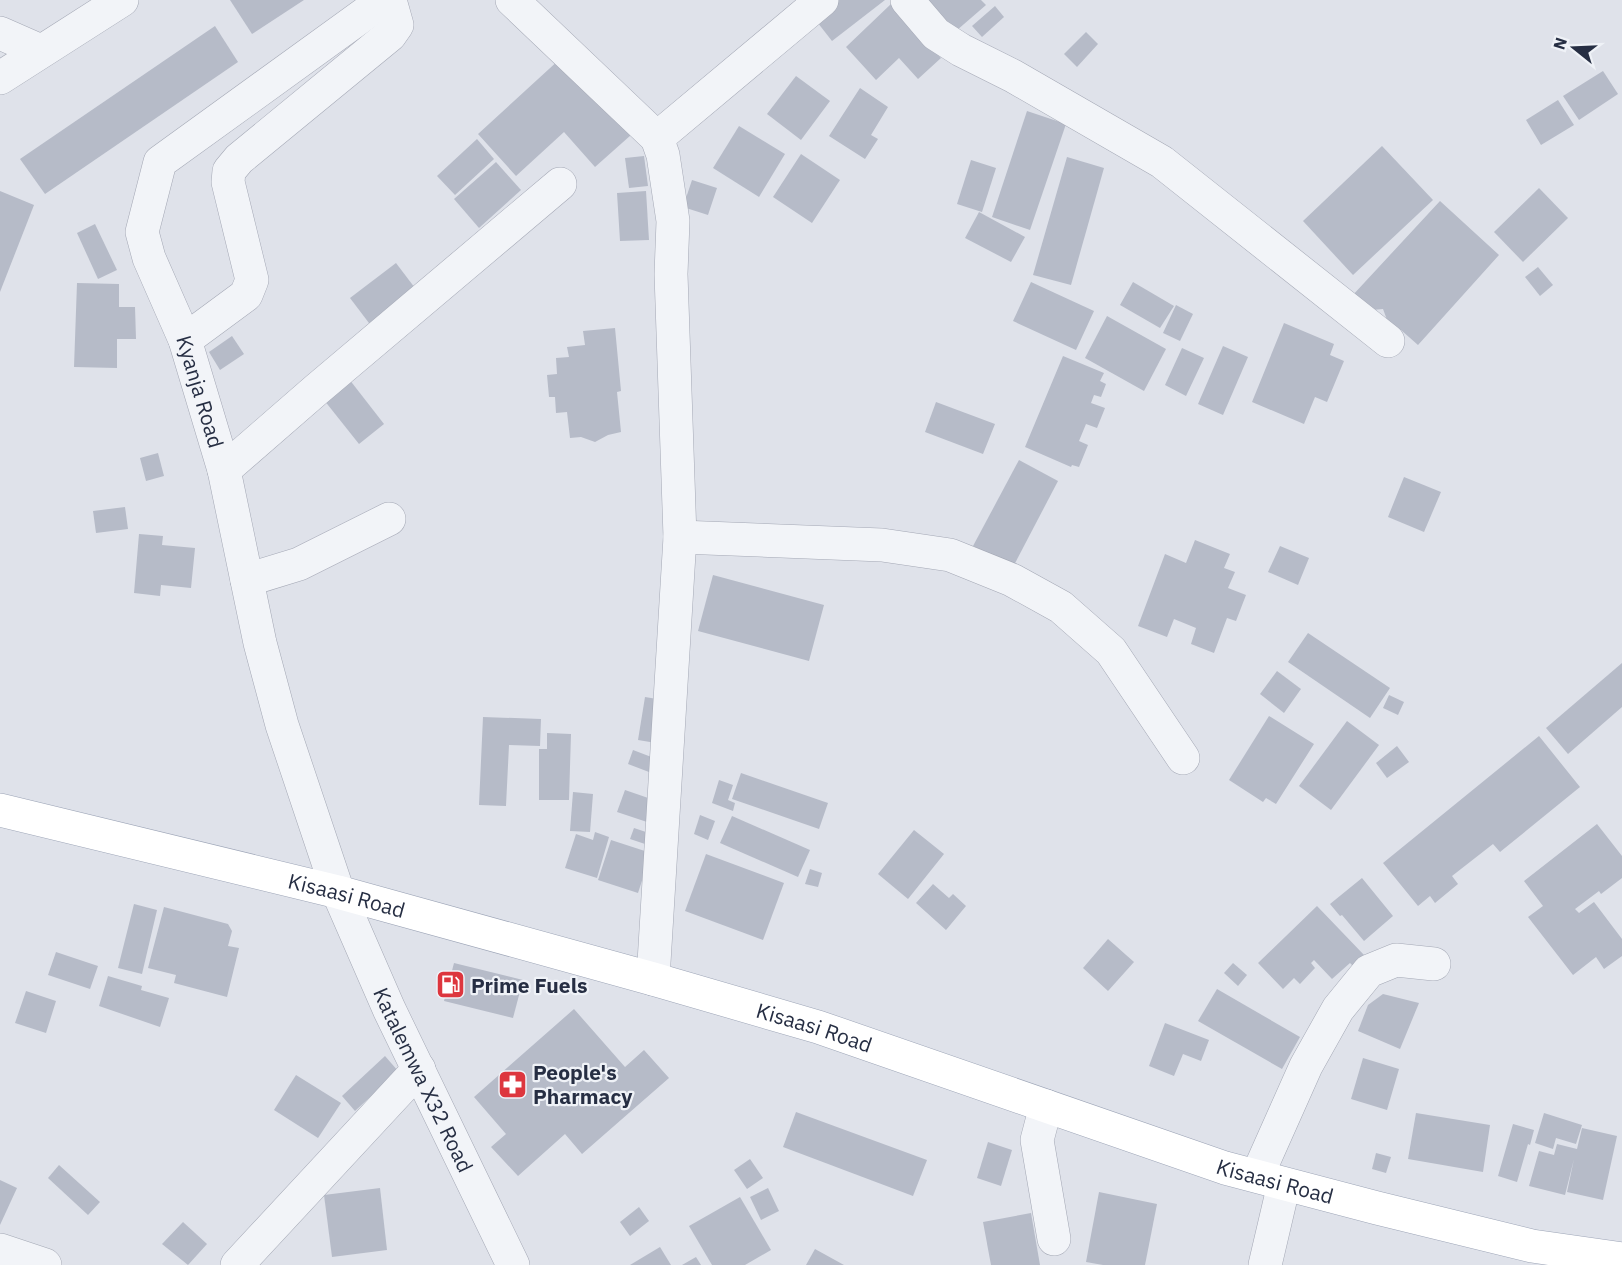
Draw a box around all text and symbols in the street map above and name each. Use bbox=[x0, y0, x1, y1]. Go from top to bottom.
north arrow bbox=[1544, 18, 1604, 78]
text: N bbox=[1548, 35, 1571, 52]
street label: Kyanja Road bbox=[170, 332, 231, 451]
street label: Kisaasi Road bbox=[285, 866, 408, 924]
fuel station icon: Prime Fuels bbox=[434, 969, 466, 1001]
place label: Prime Fuels bbox=[471, 971, 588, 999]
street label: Katalemwa X32 Road bbox=[367, 983, 480, 1177]
street label: Kisaasi Road bbox=[753, 996, 876, 1059]
place label: People's Pharmacy bbox=[533, 1058, 633, 1110]
pharmacy icon: People's Pharmacy bbox=[496, 1068, 528, 1100]
street label: Kisaasi Road bbox=[1213, 1152, 1337, 1210]

